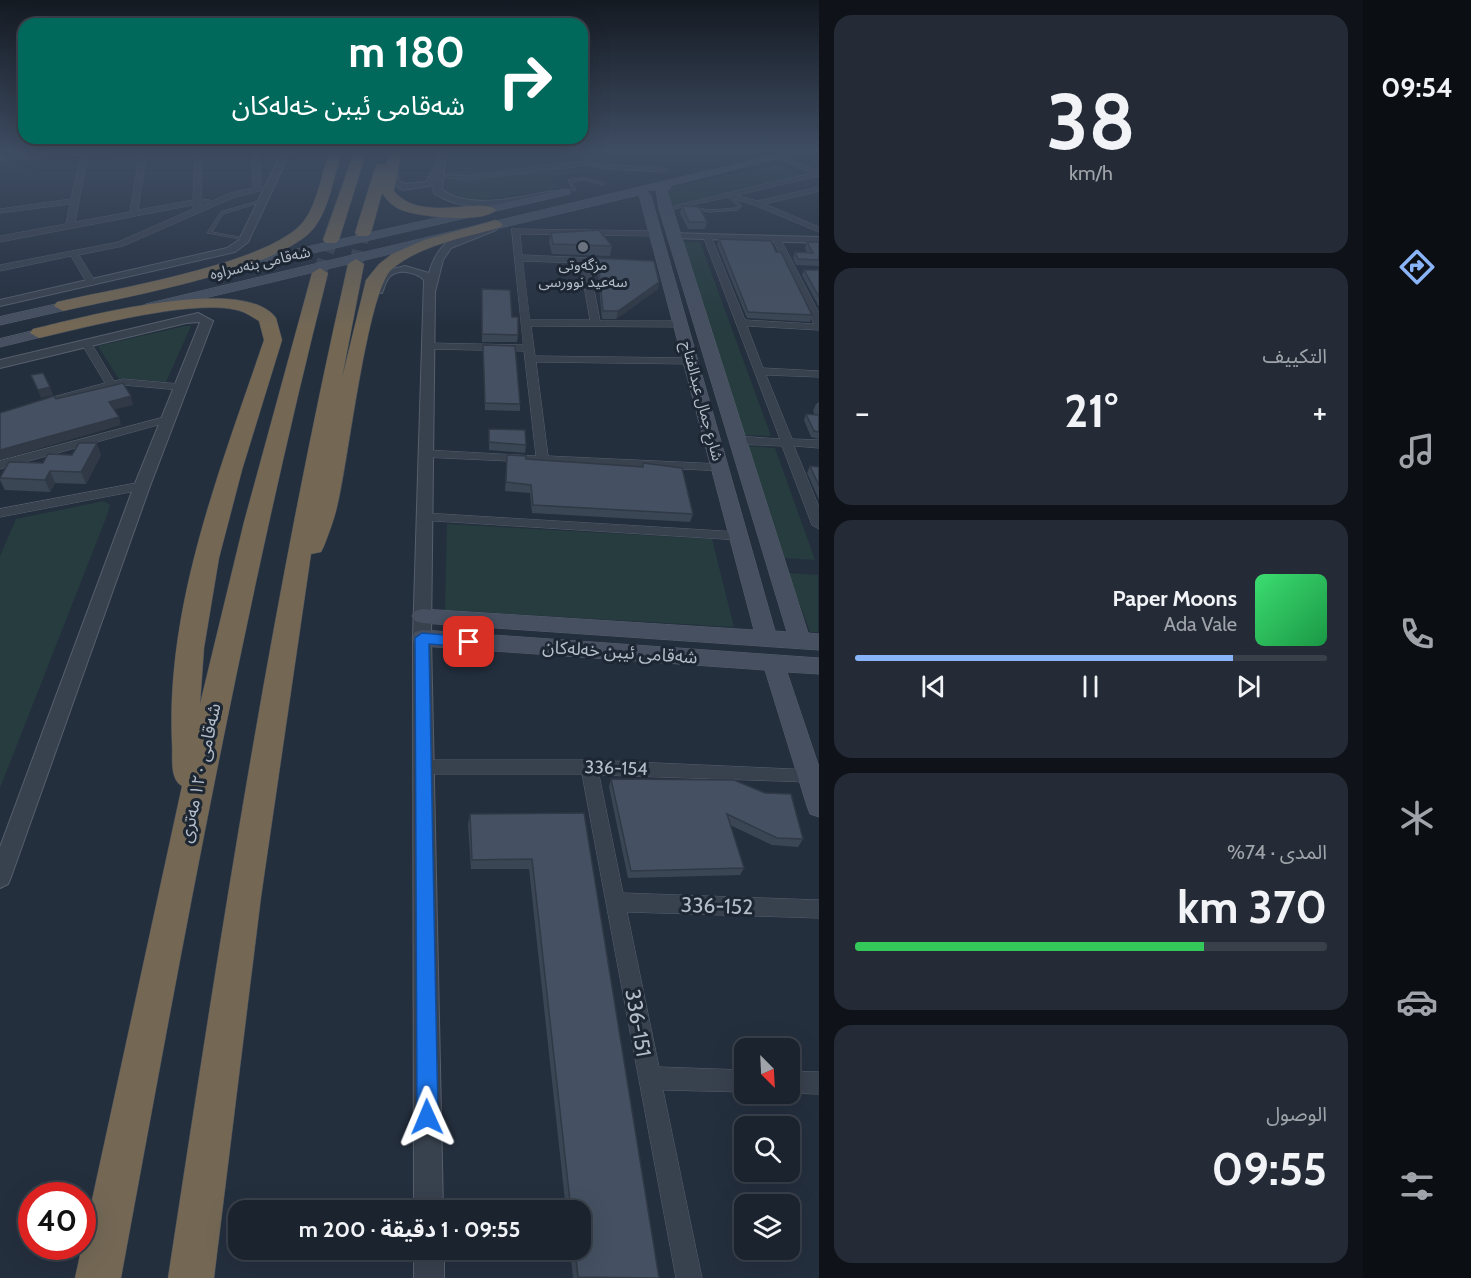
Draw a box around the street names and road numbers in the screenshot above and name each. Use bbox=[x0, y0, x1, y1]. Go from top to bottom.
street label: شەقامی بنەسراوە bbox=[208, 243, 312, 283]
street label: شارع جمال عبدالفتاح bbox=[674, 339, 727, 464]
street label: شەقامی ئیبن خەلەکان bbox=[542, 636, 698, 668]
street label: شەقامی ١٢٠ مەتری bbox=[174, 701, 226, 845]
street label: 336-154 bbox=[584, 756, 648, 780]
street label: 336-152 bbox=[680, 892, 754, 919]
street label: 336-151 bbox=[620, 987, 657, 1059]

